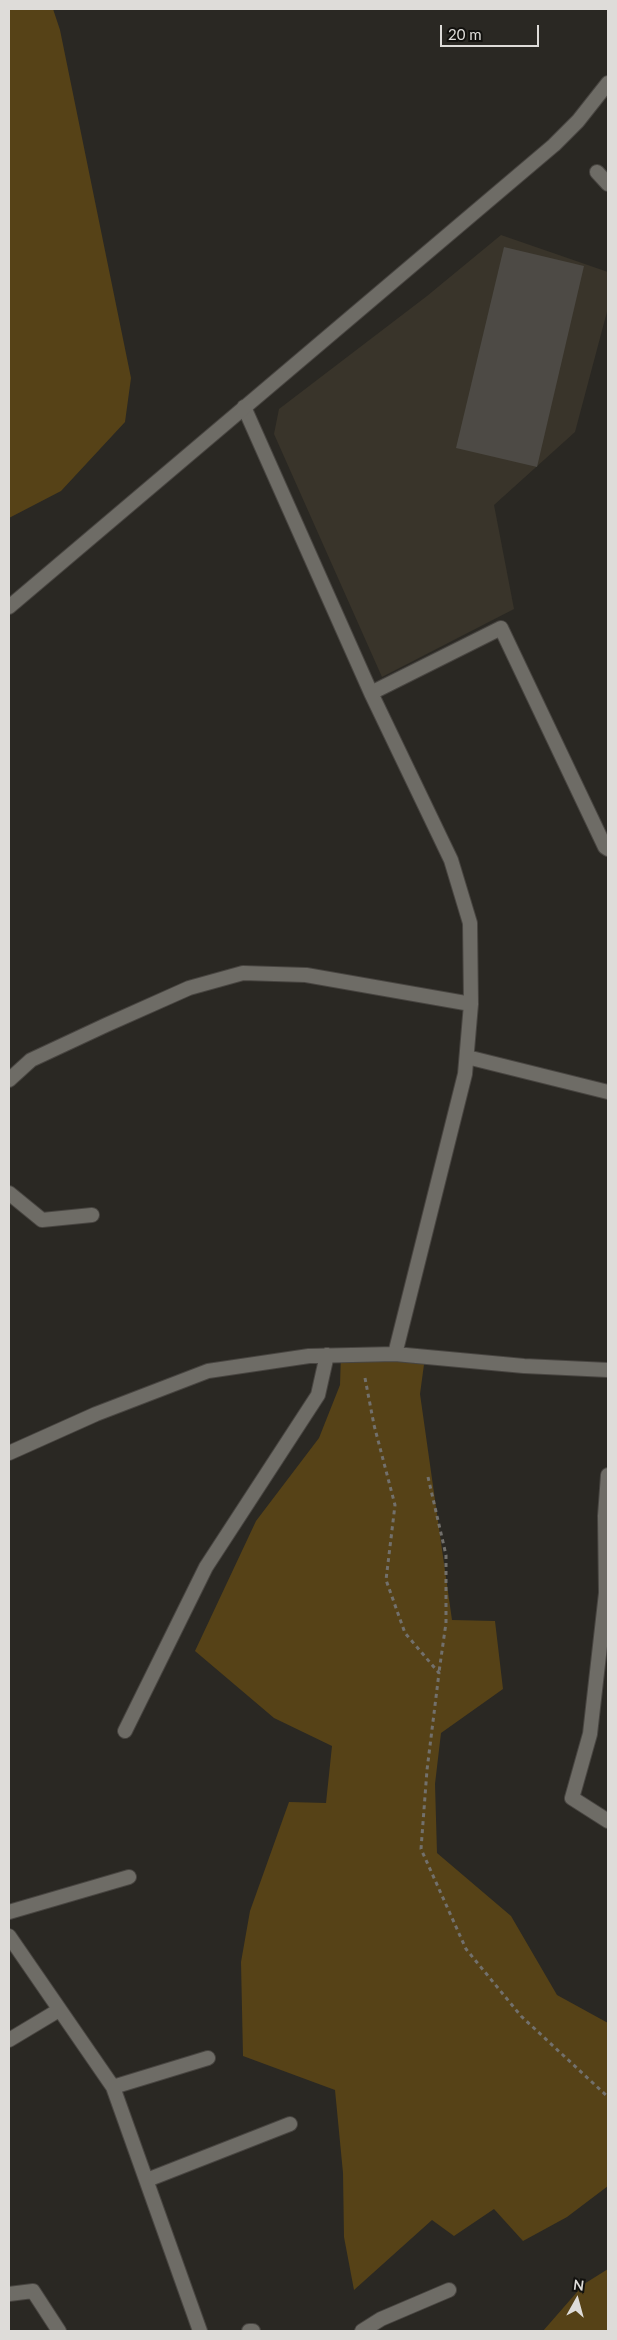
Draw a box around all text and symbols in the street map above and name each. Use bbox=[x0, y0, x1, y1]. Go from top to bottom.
scale bar bbox=[442, 15, 541, 47]
text: 20 m bbox=[448, 25, 482, 43]
north arrow bbox=[552, 2275, 602, 2325]
text: N bbox=[572, 2276, 585, 2294]

